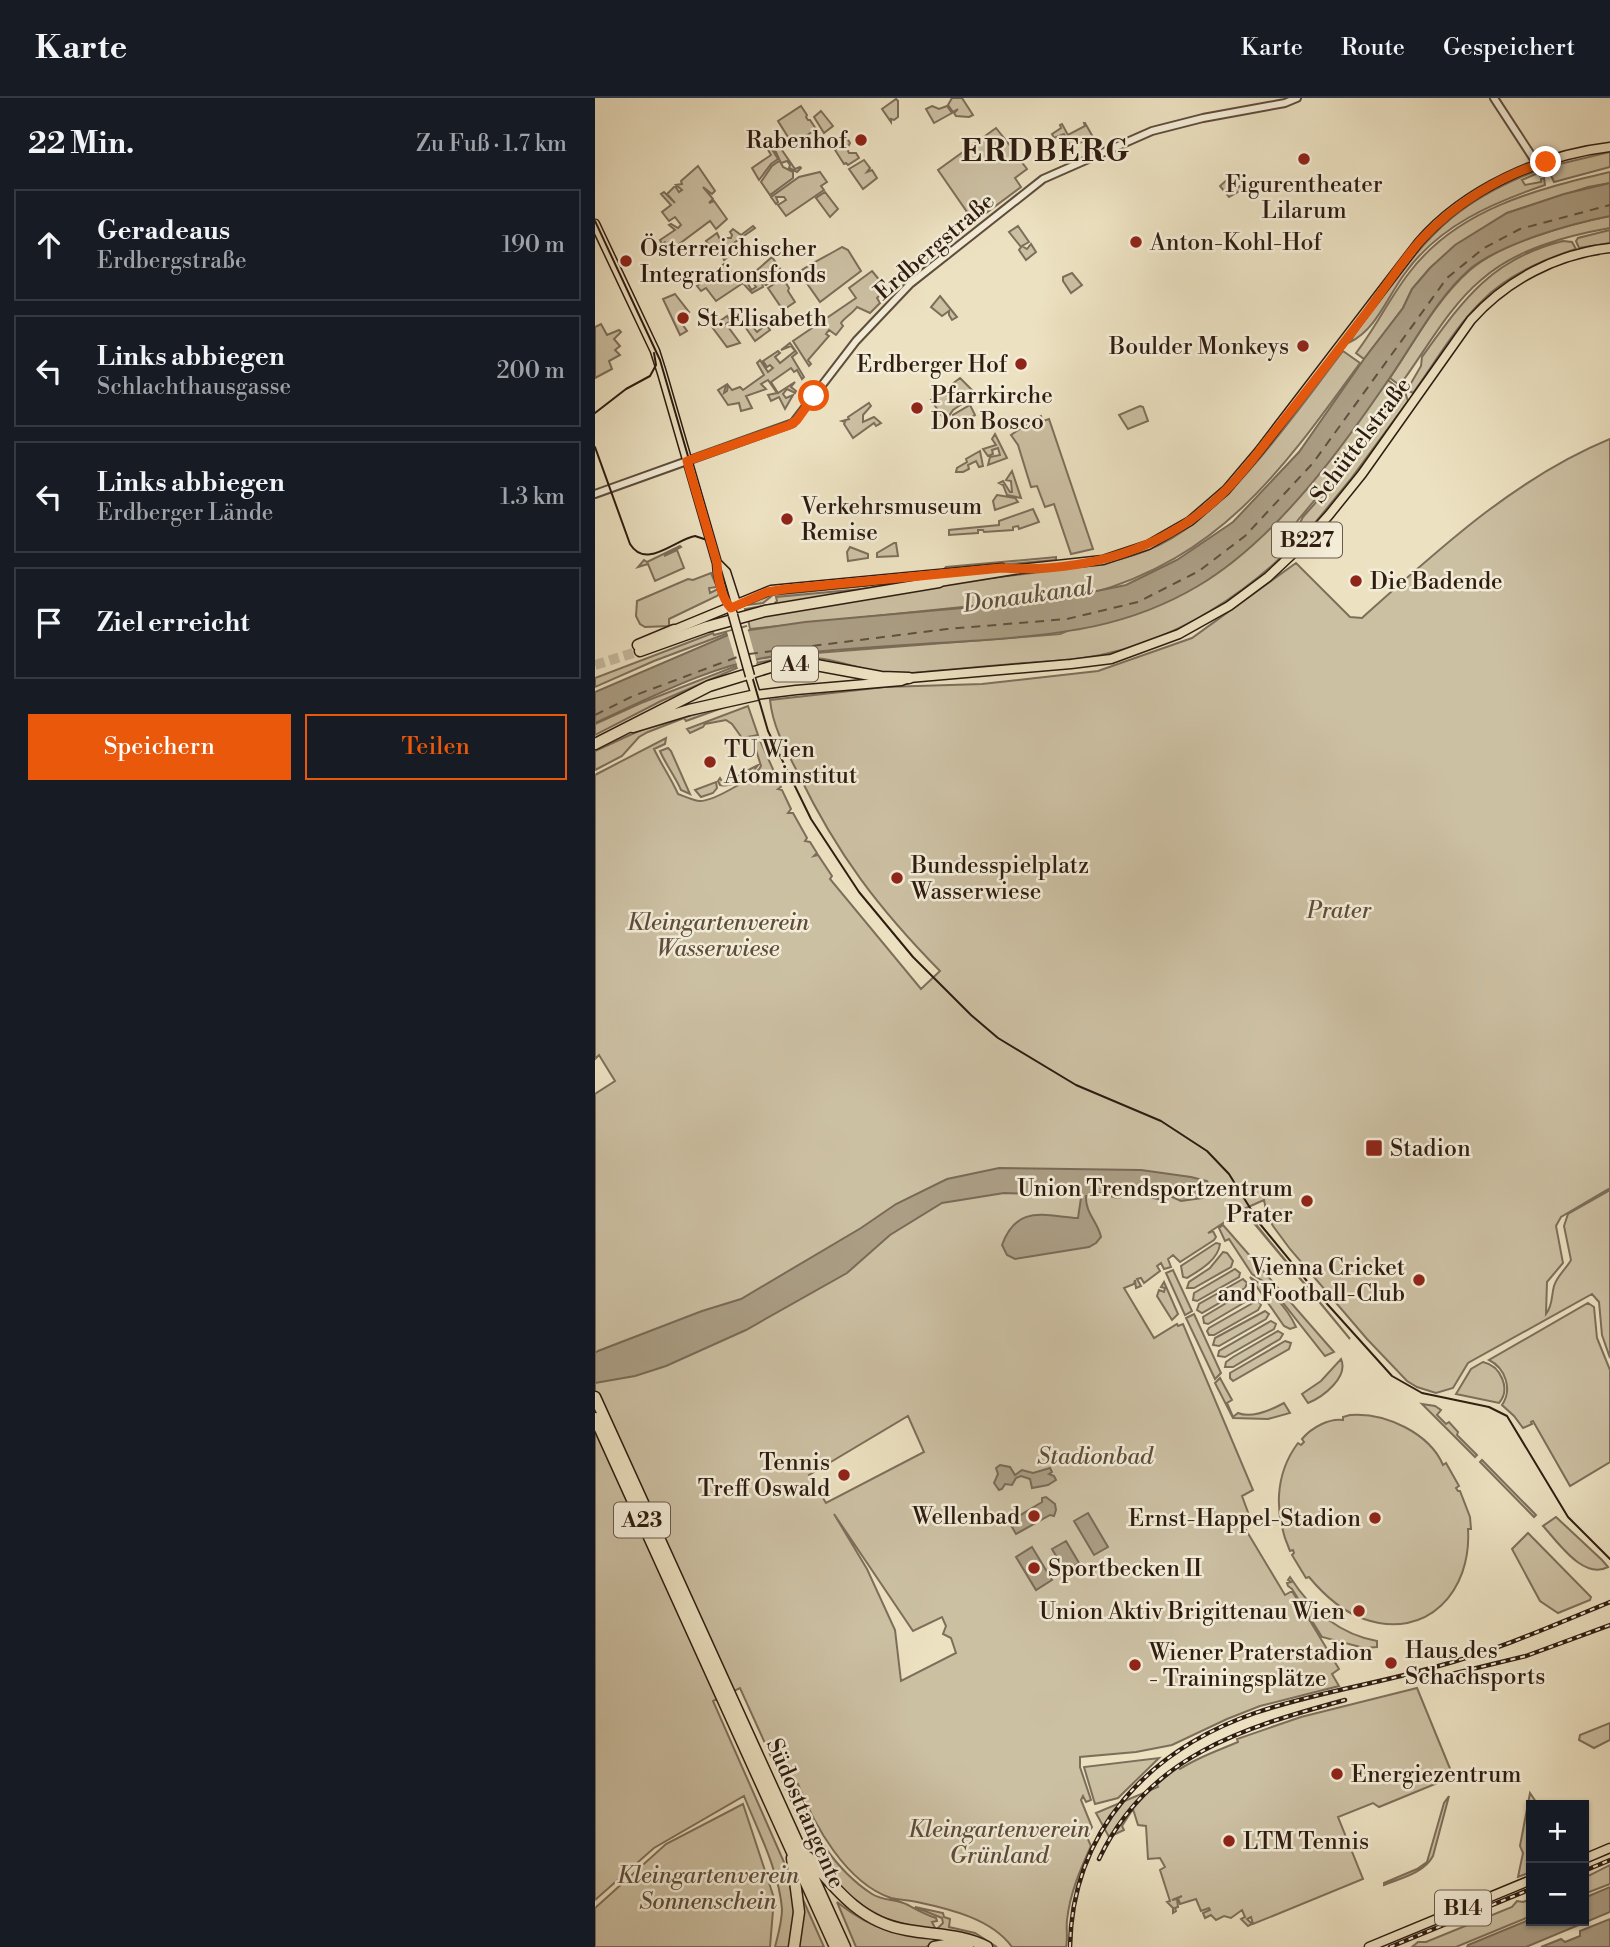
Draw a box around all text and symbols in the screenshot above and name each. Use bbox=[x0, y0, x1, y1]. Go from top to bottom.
text: Karte bbox=[35, 28, 127, 69]
text: Karte bbox=[1241, 33, 1303, 63]
text: Route bbox=[1341, 33, 1405, 63]
text: Gespeichert bbox=[1443, 33, 1575, 63]
text: 22 Min. bbox=[28, 125, 134, 163]
place label: Rabenhof bbox=[746, 127, 849, 155]
text: Zu Fuß · 1.7 km bbox=[416, 130, 567, 158]
marker: Rabenhof bbox=[853, 132, 869, 148]
district label: ERDBERG bbox=[961, 133, 1131, 171]
route end bbox=[1530, 146, 1561, 177]
marker: Figurentheater Lilarum bbox=[1296, 151, 1312, 167]
place label: Figurentheater Lilarum bbox=[1225, 171, 1383, 225]
street label: Erdbergstraße bbox=[869, 187, 1000, 306]
text: Geradeaus bbox=[97, 215, 230, 247]
icon: ahead bbox=[30, 226, 68, 264]
place label: Anton-Kohl-Hof bbox=[1149, 229, 1323, 257]
text: 190 m bbox=[502, 231, 565, 259]
place label: Österreichischer Integrationsfonds bbox=[640, 233, 826, 289]
marker: Anton-Kohl-Hof bbox=[1128, 234, 1144, 250]
text: Erdbergstraße bbox=[97, 247, 247, 275]
marker: Österreichischer Integrationsfonds bbox=[618, 253, 634, 269]
place label: St. Elisabeth bbox=[697, 305, 827, 333]
marker: St. Elisabeth bbox=[675, 310, 691, 326]
place label: Boulder Monkeys bbox=[1108, 333, 1289, 361]
marker: Boulder Monkeys bbox=[1295, 338, 1311, 354]
text: Links abbiegen bbox=[97, 341, 285, 373]
place label: Erdberger Hof bbox=[857, 351, 1009, 379]
icon: left bbox=[30, 352, 68, 390]
marker: Erdberger Hof bbox=[1013, 356, 1029, 372]
text: 200 m bbox=[497, 357, 565, 385]
street label: Schüttelstraße bbox=[1304, 372, 1417, 509]
text: Schlachthausgasse bbox=[97, 373, 291, 401]
route start bbox=[798, 380, 829, 411]
place label: Pfarrkirche Don Bosco bbox=[931, 382, 1053, 436]
marker: Pfarrkirche Don Bosco bbox=[909, 400, 925, 416]
text: Links abbiegen bbox=[97, 467, 285, 499]
icon: left bbox=[30, 478, 68, 516]
text: 1.3 km bbox=[500, 483, 565, 511]
place label: Verkehrsmuseum Remise bbox=[800, 493, 982, 547]
text: Erdberger Lände bbox=[97, 499, 273, 527]
marker: Verkehrsmuseum Remise bbox=[779, 511, 795, 527]
road number: B227 bbox=[1272, 522, 1342, 558]
place label: Die Badende bbox=[1370, 568, 1503, 596]
water label: Donaukanal bbox=[960, 572, 1096, 620]
marker: Die Badende bbox=[1348, 573, 1364, 589]
icon: arrive bbox=[30, 604, 68, 642]
text: Ziel erreicht bbox=[97, 607, 249, 639]
road number: A4 bbox=[772, 646, 818, 682]
button: Speichern bbox=[28, 714, 291, 780]
button: Teilen bbox=[305, 714, 567, 780]
place label: TU Wien Atominstitut bbox=[723, 736, 857, 790]
marker: TU Wien Atominstitut bbox=[702, 754, 718, 770]
place label: Bundesspielplatz Wasserwiese bbox=[910, 852, 1089, 906]
marker: Bundesspielplatz Wasserwiese bbox=[889, 870, 905, 886]
park label: Prater bbox=[1306, 897, 1373, 925]
park label: Kleingartenverein Wasserwiese bbox=[627, 909, 810, 963]
place label: Stadion bbox=[1390, 1135, 1471, 1163]
marker: Stadion bbox=[1364, 1138, 1384, 1158]
place label: Union Trendsportzentrum Prater bbox=[1017, 1175, 1293, 1229]
marker: Union Trendsportzentrum Prater bbox=[1299, 1193, 1315, 1209]
place label: Vienna Cricket and Football-Club bbox=[1218, 1254, 1405, 1308]
marker: Vienna Cricket and Football-Club bbox=[1411, 1272, 1427, 1288]
park label: Stadionbad bbox=[1037, 1443, 1154, 1471]
place label: Tennis Treff Oswald bbox=[698, 1449, 830, 1503]
marker: Tennis Treff Oswald bbox=[836, 1467, 852, 1483]
road number: A23 bbox=[614, 1502, 670, 1538]
place label: Wellenbad bbox=[911, 1503, 1020, 1531]
place label: Ernst-Happel-Stadion bbox=[1128, 1505, 1361, 1533]
marker: Wellenbad bbox=[1026, 1508, 1042, 1524]
marker: Ernst-Happel-Stadion bbox=[1367, 1510, 1383, 1526]
place label: Sportbecken II bbox=[1048, 1555, 1202, 1583]
marker: Sportbecken II bbox=[1026, 1560, 1042, 1576]
place label: Union Aktiv Brigittenau Wien bbox=[1039, 1598, 1345, 1626]
marker: Union Aktiv Brigittenau Wien bbox=[1351, 1603, 1367, 1619]
place label: Haus des Schachsports bbox=[1405, 1637, 1545, 1691]
place label: Wiener Praterstadion - Trainingsplätze bbox=[1148, 1639, 1373, 1693]
marker: Haus des Schachsports bbox=[1383, 1655, 1399, 1671]
marker: Wiener Praterstadion - Trainingsplätze bbox=[1127, 1657, 1143, 1673]
street label: Südosttangente bbox=[760, 1734, 851, 1893]
place label: Energiezentrum bbox=[1351, 1761, 1521, 1789]
marker: Energiezentrum bbox=[1329, 1766, 1345, 1782]
map controls bbox=[1526, 1800, 1589, 1926]
button: + bbox=[1526, 1800, 1589, 1863]
park label: Kleingartenverein Grünland bbox=[908, 1816, 1091, 1870]
place label: LTM Tennis bbox=[1243, 1828, 1369, 1856]
marker: LTM Tennis bbox=[1221, 1833, 1237, 1849]
park label: Kleingartenverein Sonnenschein bbox=[617, 1862, 800, 1916]
button: − bbox=[1526, 1863, 1589, 1926]
road number: B14 bbox=[1435, 1890, 1491, 1926]

